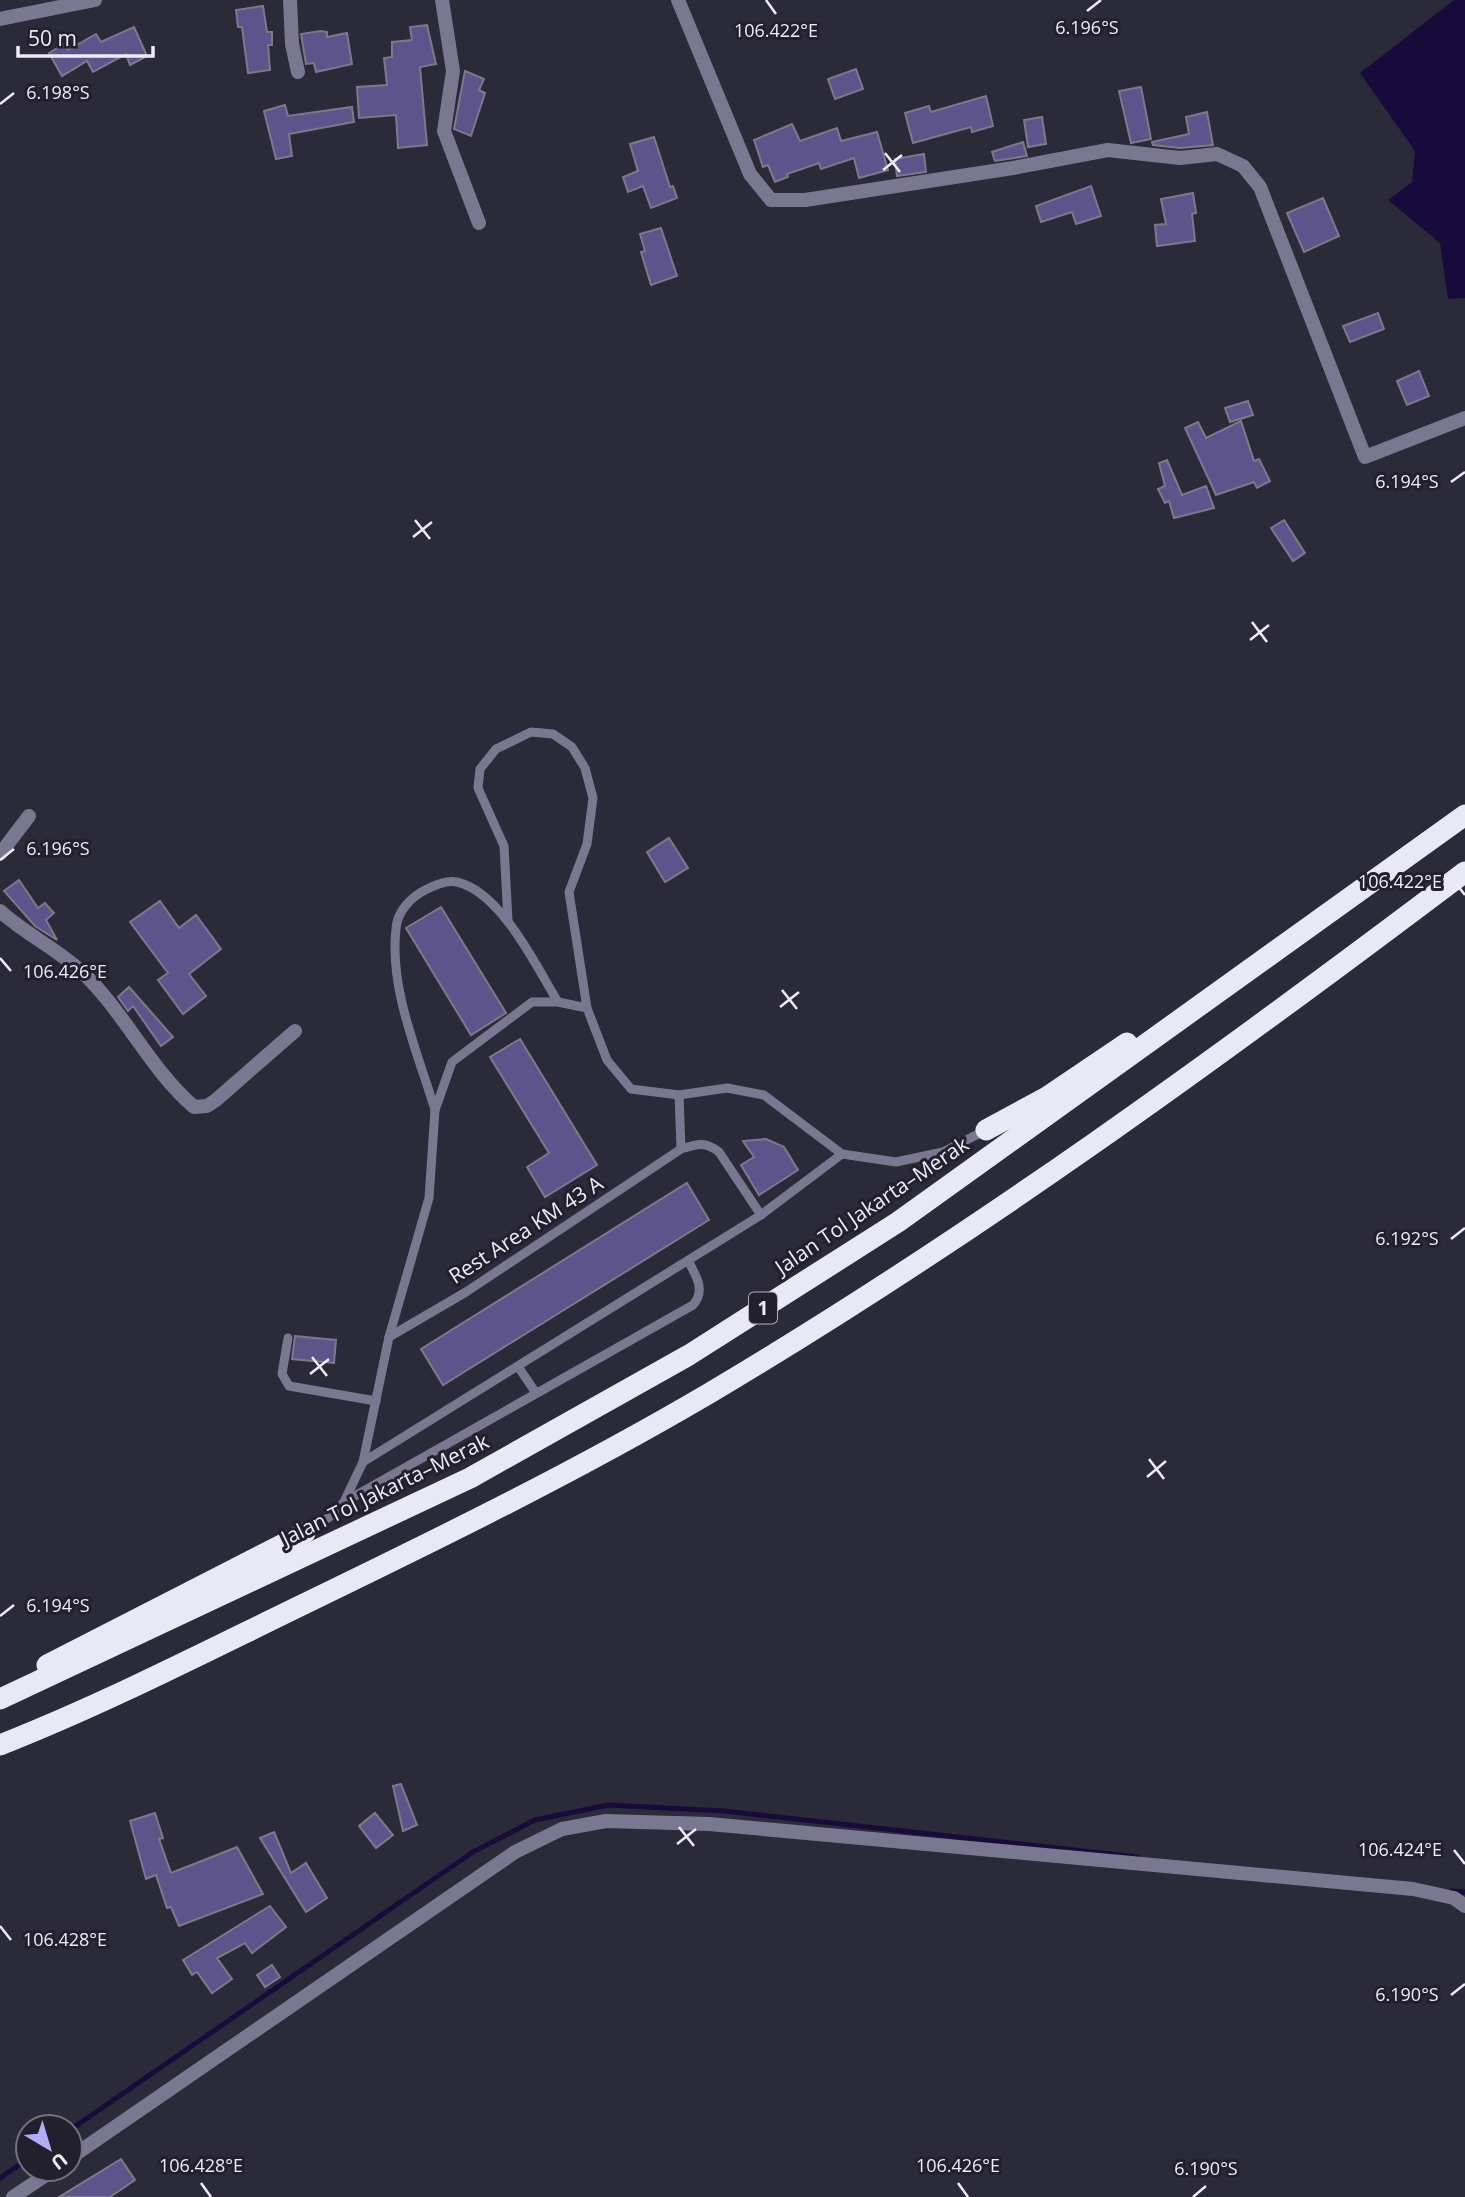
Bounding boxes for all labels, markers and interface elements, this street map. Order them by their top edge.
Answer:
scale bar [18,14,152,58]
text: 6.196°S [1055,15,1119,39]
text: 106.422°E [734,18,818,42]
text: 50 m [28,24,77,52]
text: 6.198°S [26,80,90,104]
text: 6.194°S [1375,469,1439,493]
text: 6.196°S [26,836,90,860]
text: 106.422°E [1358,869,1442,893]
text: 106.426°E [23,959,107,983]
street label: Jalan Tol Jakarta–Merak [768,1130,974,1282]
street label: Rest Area KM 43 A [443,1168,609,1289]
text: 6.192°S [1375,1226,1439,1250]
road number: 1 [749,1292,777,1324]
street label: Jalan Tol Jakarta–Merak [274,1427,493,1552]
text: 6.194°S [26,1593,90,1617]
text: 106.424°E [1358,1837,1442,1861]
text: 106.428°E [23,1927,107,1951]
text: 6.190°S [1375,1982,1439,2006]
north arrow [14,2113,84,2183]
text: U [46,2147,73,2176]
text: 106.428°E [159,2153,243,2177]
text: 106.426°E [916,2153,1000,2177]
text: 6.190°S [1174,2156,1238,2180]

